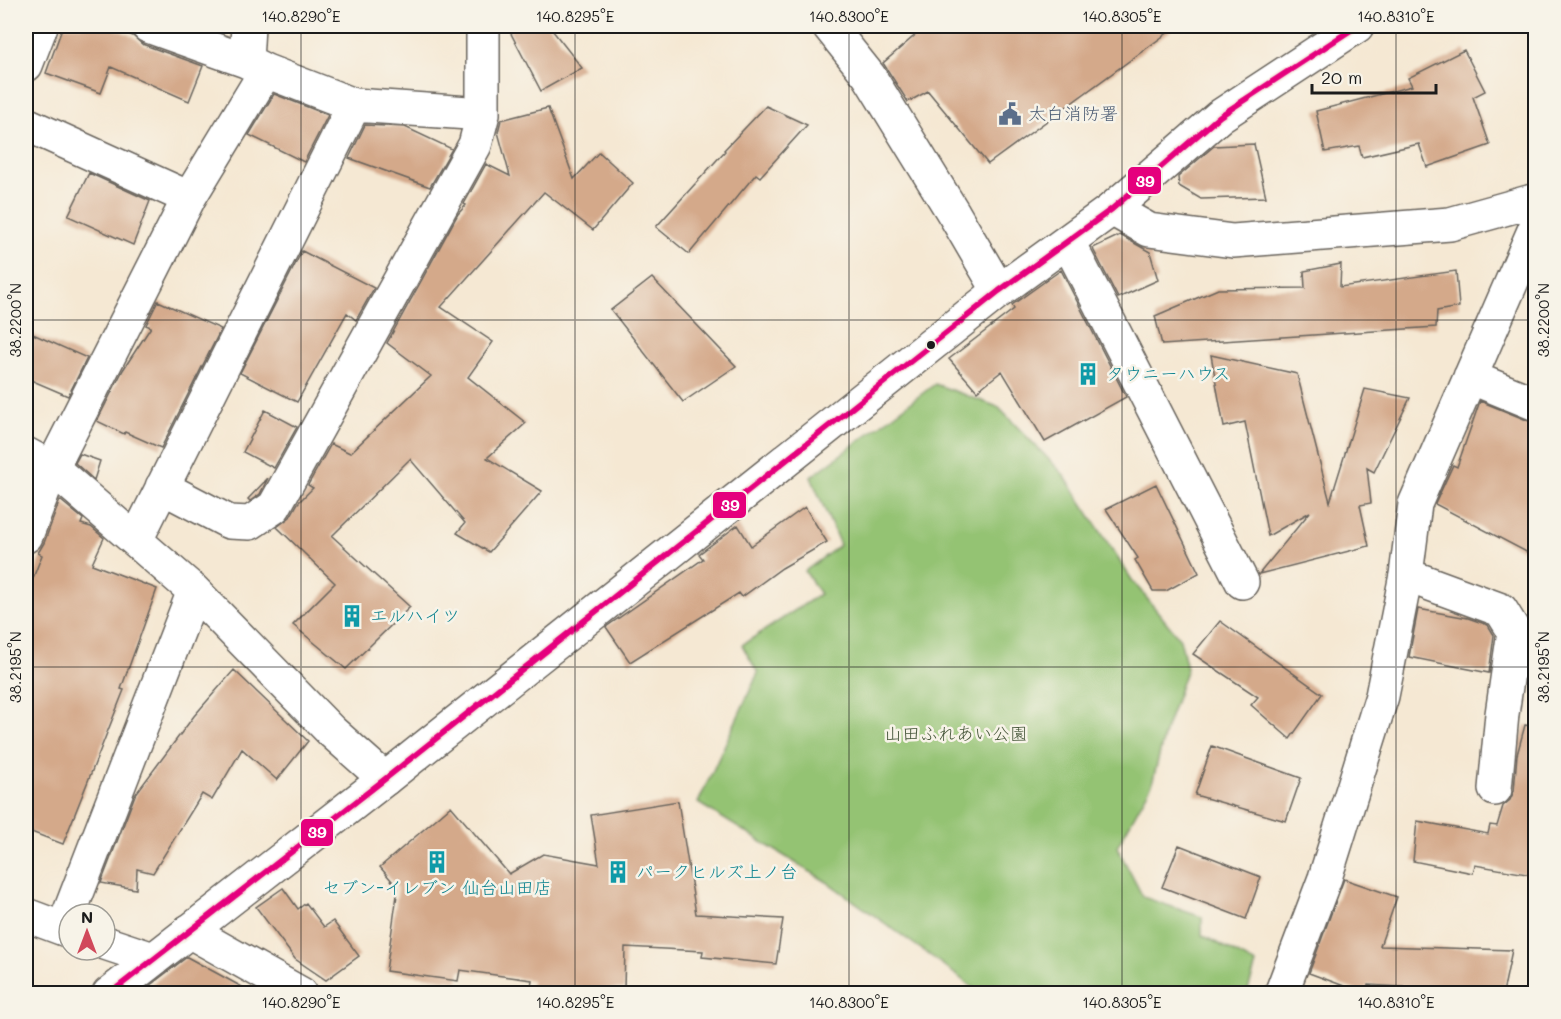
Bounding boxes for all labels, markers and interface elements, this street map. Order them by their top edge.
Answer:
text: 140.8290°E [261,6,341,26]
text: 140.8295°E [536,6,615,26]
text: 140.8300°E [809,6,889,26]
text: 140.8305°E [1082,6,1162,26]
text: 140.8310°E [1357,6,1435,26]
scale bar [1312,57,1436,95]
text: 20 m [1321,65,1362,89]
public building icon: 太白消防署 [997,101,1023,127]
place label: 太白消防署 [1028,101,1118,125]
line badge: 39 [1127,166,1162,195]
text: 39 [1135,170,1155,191]
text: 38.2200°N [5,283,25,357]
text: 38.2200°N [1533,283,1553,357]
unlabelled marker [925,339,937,351]
building icon: タウニーハウス [1075,361,1101,387]
place label: タウニーハウス [1106,361,1231,385]
line badge: 39 [712,491,747,519]
text: 39 [720,494,740,515]
building icon: エルハイツ [339,603,365,629]
place label: エルハイツ [370,603,460,627]
text: 38.2195°N [5,631,25,703]
text: 38.2195°N [1533,631,1553,703]
park label: 山田ふれあい公園 [884,721,1028,745]
line badge: 39 [300,818,334,847]
text: 39 [307,821,327,842]
building icon: セブン-イレブン 仙台山田店 [424,849,450,875]
building icon: パークヒルズ上ノ台 [605,859,631,885]
place label: パークヒルズ上ノ台 [636,859,798,883]
place label: セブン-イレブン 仙台山田店 [322,875,552,899]
north arrow [57,902,117,962]
text: N [81,906,93,927]
text: 140.8290°E [261,992,341,1012]
text: 140.8295°E [536,992,615,1012]
text: 140.8300°E [809,992,889,1012]
text: 140.8305°E [1082,992,1162,1012]
text: 140.8310°E [1357,992,1435,1012]

